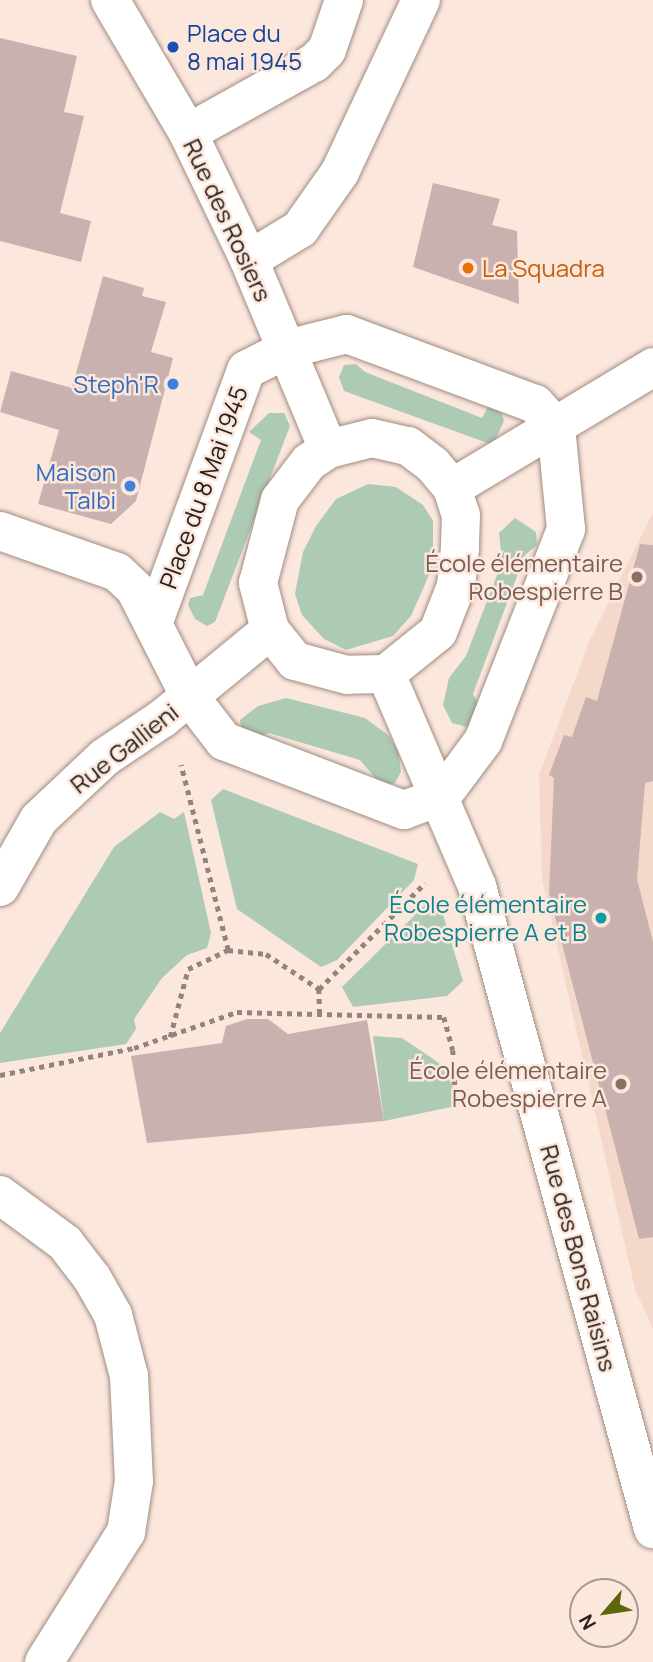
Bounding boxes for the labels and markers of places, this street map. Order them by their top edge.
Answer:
place label: Place du 8 mai 1945 [187,19,302,75]
marker: Place du 8 mai 1945 [165,39,181,55]
place label: La Squadra [482,254,605,282]
marker: La Squadra [460,260,476,276]
place label: Steph'R [73,370,159,398]
marker: Steph'R [165,376,181,392]
place label: Maison Talbi [36,458,116,514]
marker: Maison Talbi [122,478,138,494]
place label: École élémentaire Robespierre B [425,549,623,605]
marker: École élémentaire Robespierre B [629,569,645,585]
place label: École élémentaire Robespierre A et B [384,890,587,946]
marker: École élémentaire Robespierre A et B [593,910,609,926]
place label: École élémentaire Robespierre A [409,1056,607,1112]
marker: École élémentaire Robespierre A [613,1076,629,1092]

